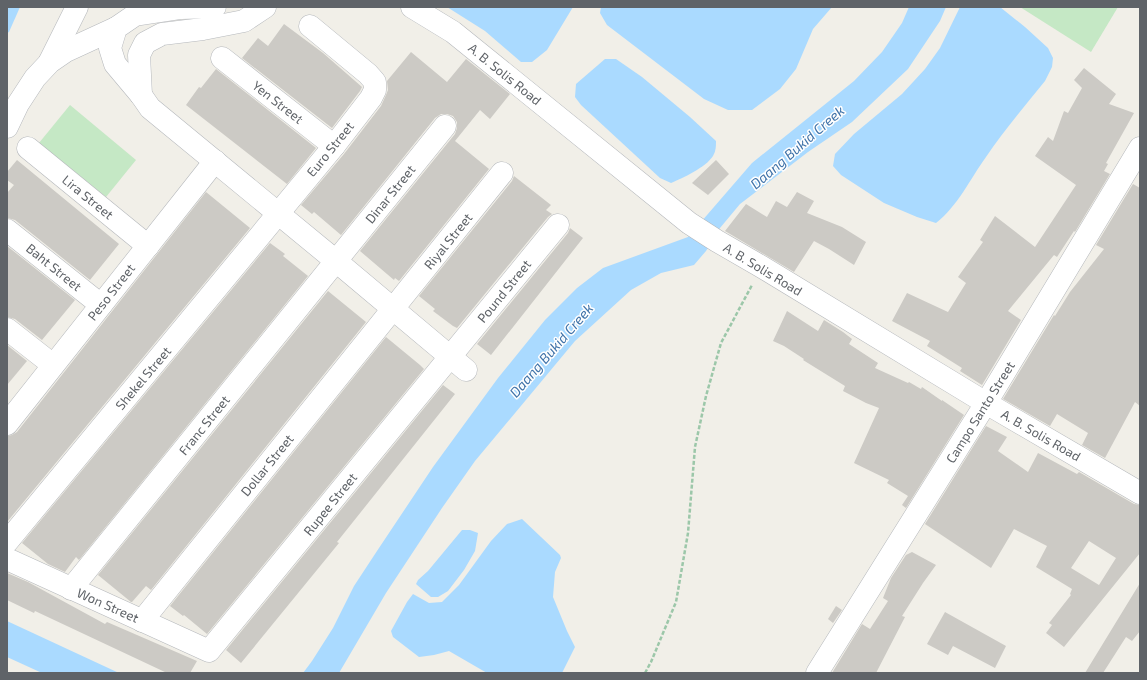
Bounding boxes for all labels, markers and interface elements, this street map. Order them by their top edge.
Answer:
street label: A. B. Solis Road [465,40,545,108]
street label: Yen Street [249,77,307,127]
water label: Daang Bukid Creek [747,102,847,192]
street label: Euro Street [303,118,357,180]
street label: Dinar Street [362,162,418,226]
street label: Lira Street [59,171,117,223]
street label: Riyal Street [420,210,476,272]
street label: A. B. Solis Road [721,239,805,299]
street label: Baht Street [23,240,85,294]
street label: Pound Street [474,256,534,326]
street label: Peso Street [84,260,138,324]
water label: Daang Bukid Creek [506,300,596,400]
street label: Shekel Street [112,343,174,413]
street label: Campo Santo Street [942,358,1018,466]
street label: Franc Street [175,392,233,458]
street label: A. B. Solis Road [998,406,1084,464]
street label: Dollar Street [237,431,297,499]
street label: Rupee Street [300,469,360,539]
street label: Won Street [75,584,141,626]

